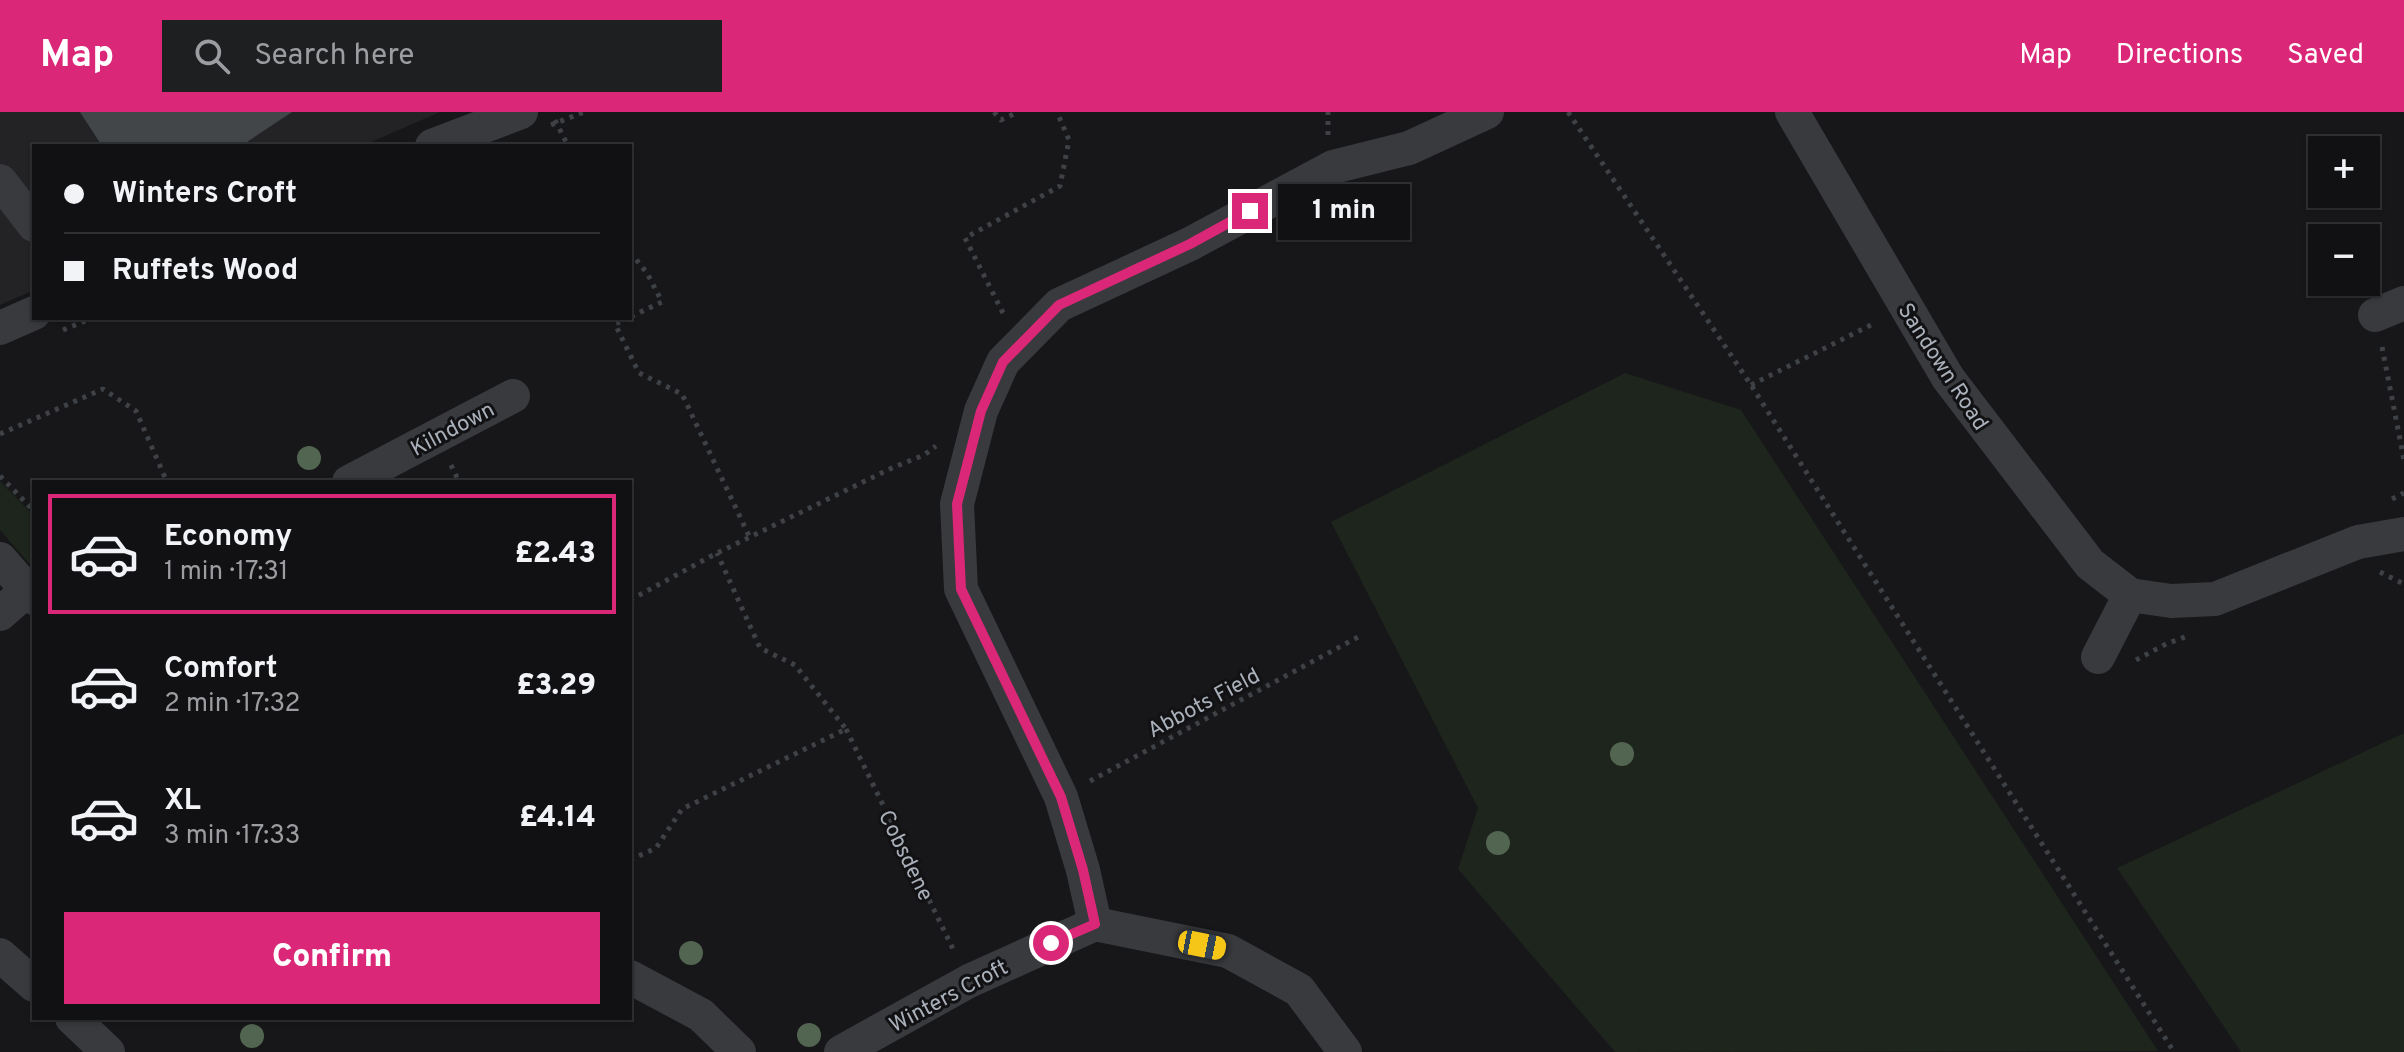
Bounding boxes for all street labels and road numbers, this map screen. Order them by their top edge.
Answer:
street label: Sandown Road [1891,299,1993,436]
street label: Kilndown [407,397,500,464]
street label: Abbots Field [1143,663,1265,745]
street label: Cobsdene [871,806,938,906]
street label: Winters Croft [885,955,1013,1040]

